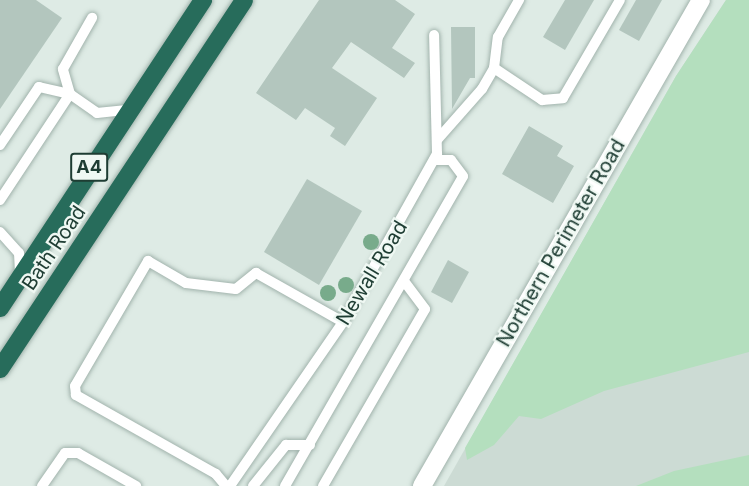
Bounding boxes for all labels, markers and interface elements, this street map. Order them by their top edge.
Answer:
street label: Northern Perimeter Road [492,135,630,351]
road number: A4 [70,152,109,182]
street label: Bath Road [17,201,91,295]
street label: Newall Road [331,216,413,330]

